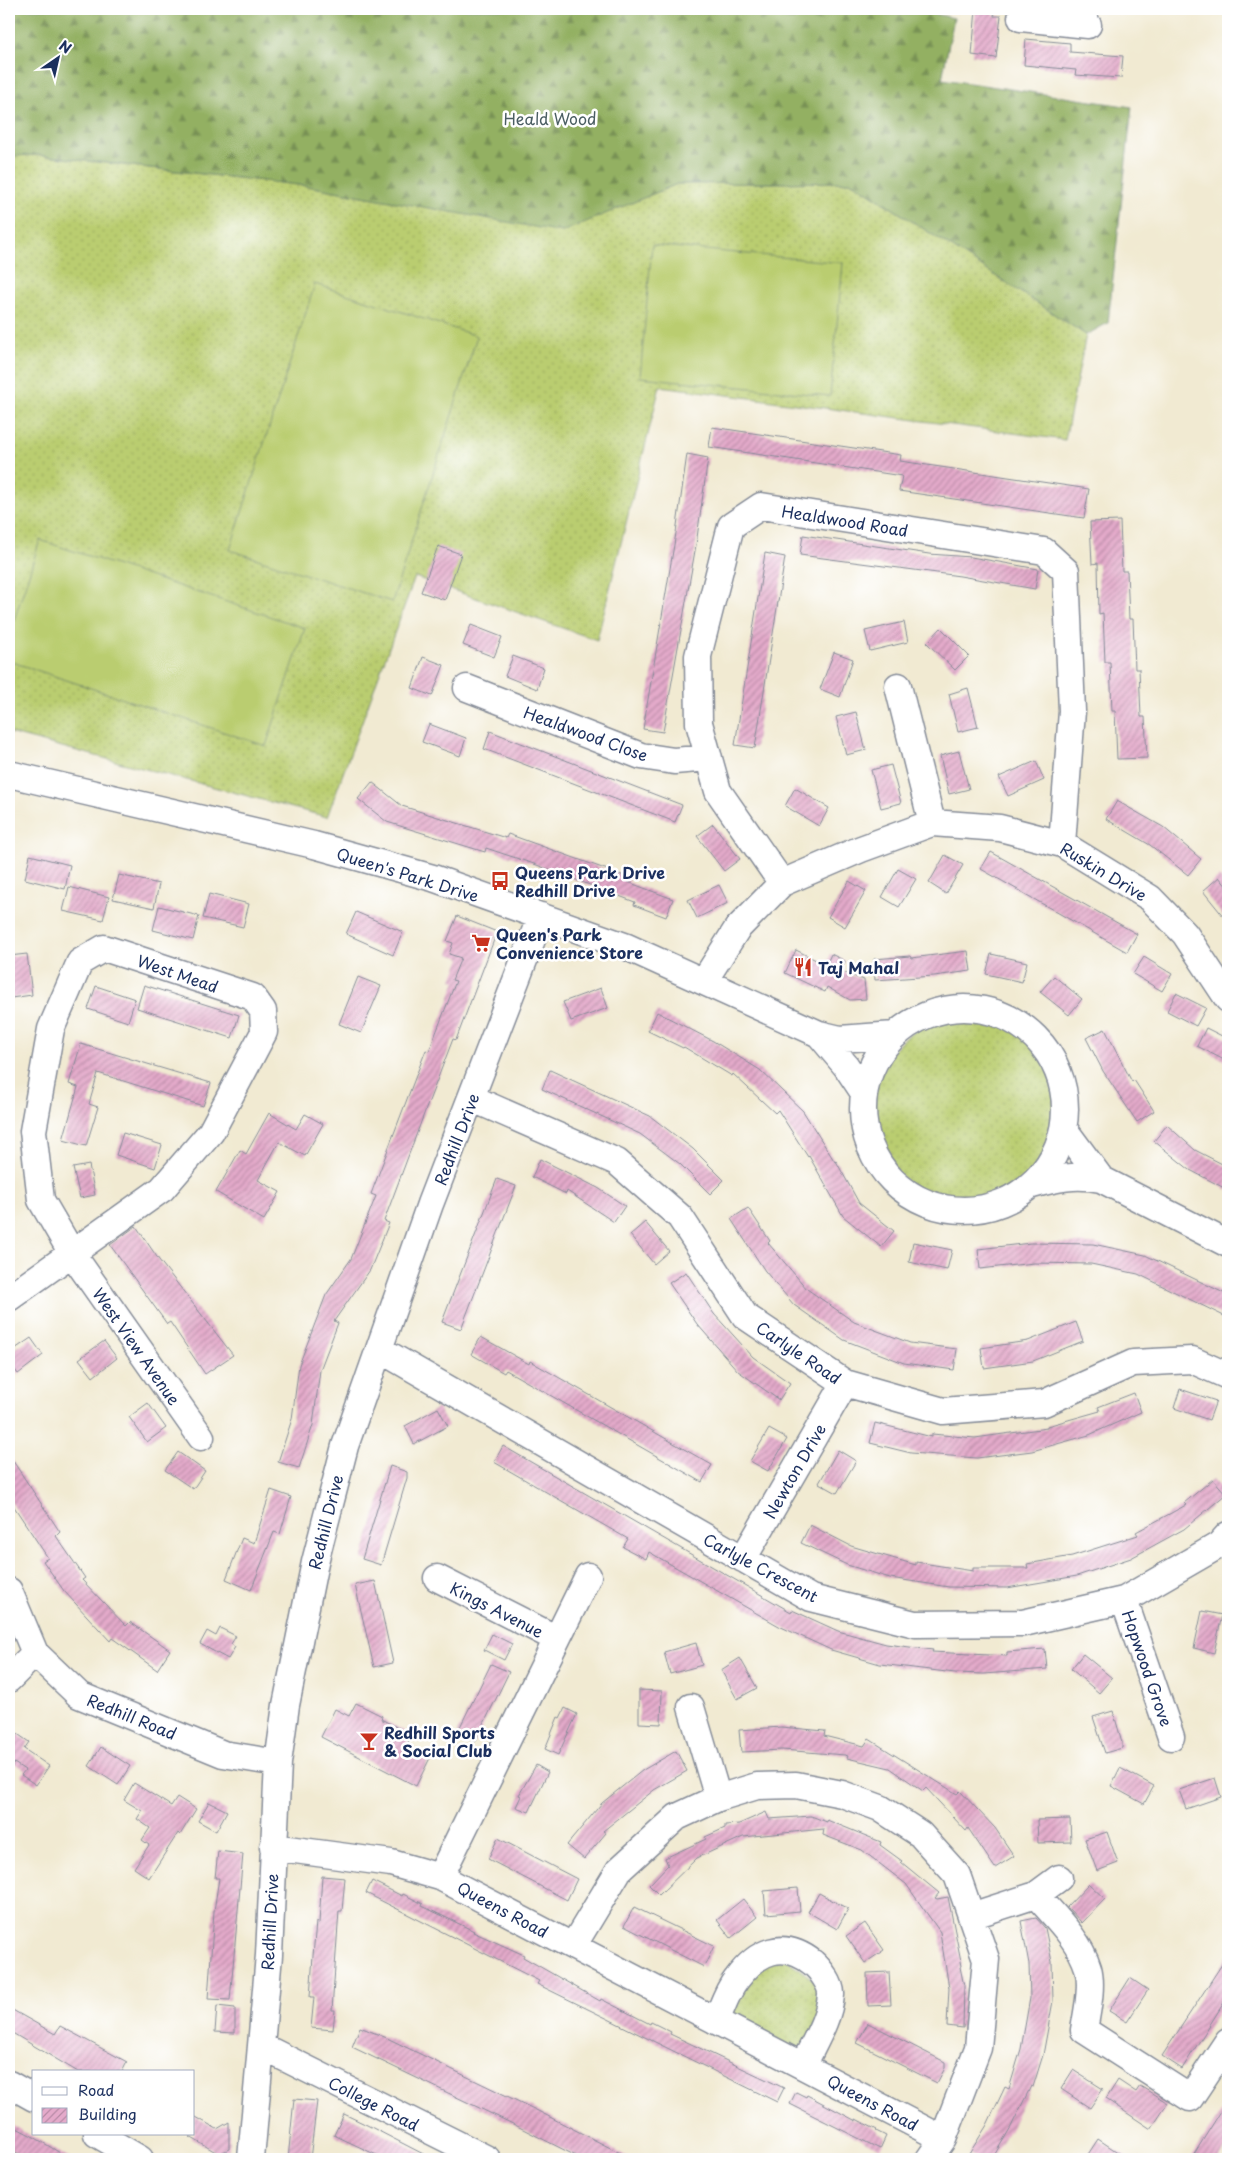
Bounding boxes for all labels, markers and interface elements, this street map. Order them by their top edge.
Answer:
north arrow [32,32,82,82]
text: N [55,35,76,59]
park label: Heald Wood [504,106,596,130]
street label: Healdwood Road [780,498,910,542]
street label: Healdwood Close [521,699,651,767]
street label: Ruskin Drive [1056,836,1152,906]
street label: Queen's Park Drive [334,841,482,907]
place label: Queens Park Drive Redhill Drive [515,860,665,902]
bus stop icon: Queens Park Drive Redhill Drive [489,870,511,892]
place label: Queen's Park Convenience Store [496,922,643,964]
supermarket icon: Queen's Park Convenience Store [470,932,492,954]
street label: West Mead [134,948,222,998]
place label: Taj Mahal [818,955,899,979]
restaurant icon: Taj Mahal [792,956,814,978]
street label: Redhill Drive [427,1089,485,1189]
street label: West View Avenue [88,1282,187,1410]
street label: Carlyle Road [752,1315,846,1389]
street label: Newton Drive [757,1419,831,1523]
street label: Redhill Drive [302,1472,348,1572]
street label: Carlyle Crescent [699,1527,823,1608]
street label: Kings Avenue [446,1575,548,1643]
street label: Hopwood Grove [1117,1607,1179,1729]
street label: Redhill Road [84,1687,180,1745]
place label: Redhill Sports & Social Club [384,1720,495,1762]
bar icon: Redhill Sports & Social Club [358,1730,380,1752]
street label: Redhill Drive [254,1873,284,1971]
street label: Queens Road [453,1875,553,1943]
street label: Queens Road [823,2068,923,2136]
legend [32,2070,195,2136]
street label: College Road [324,2070,424,2136]
text: Road [78,2078,114,2101]
text: Building [78,2102,137,2125]

